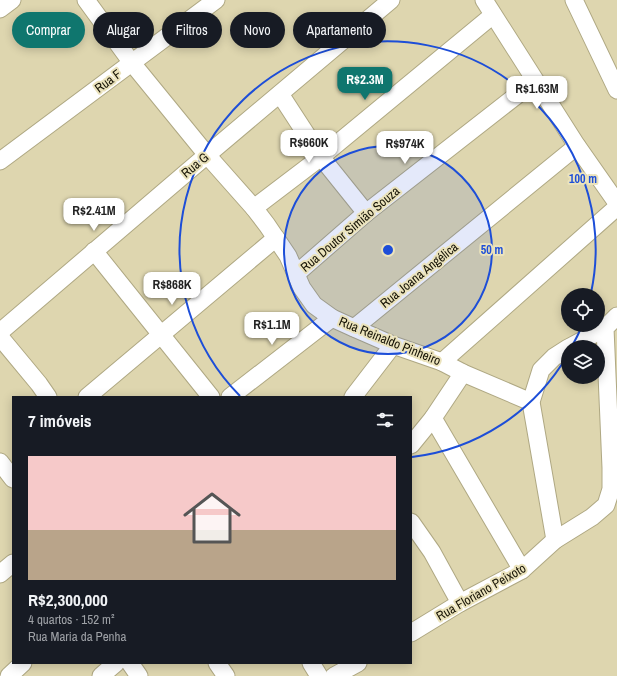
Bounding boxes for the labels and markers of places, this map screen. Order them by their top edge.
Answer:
pin: R$2.3M [332,67,398,101]
pin: R$1.63M [500,76,574,110]
pin: R$660K [276,130,342,164]
pin: R$974K [372,131,438,165]
pin: R$2.41M [57,198,131,232]
centre of rings [381,243,395,257]
pin: R$868K [139,272,205,306]
pin: R$1.1M [239,312,305,346]

